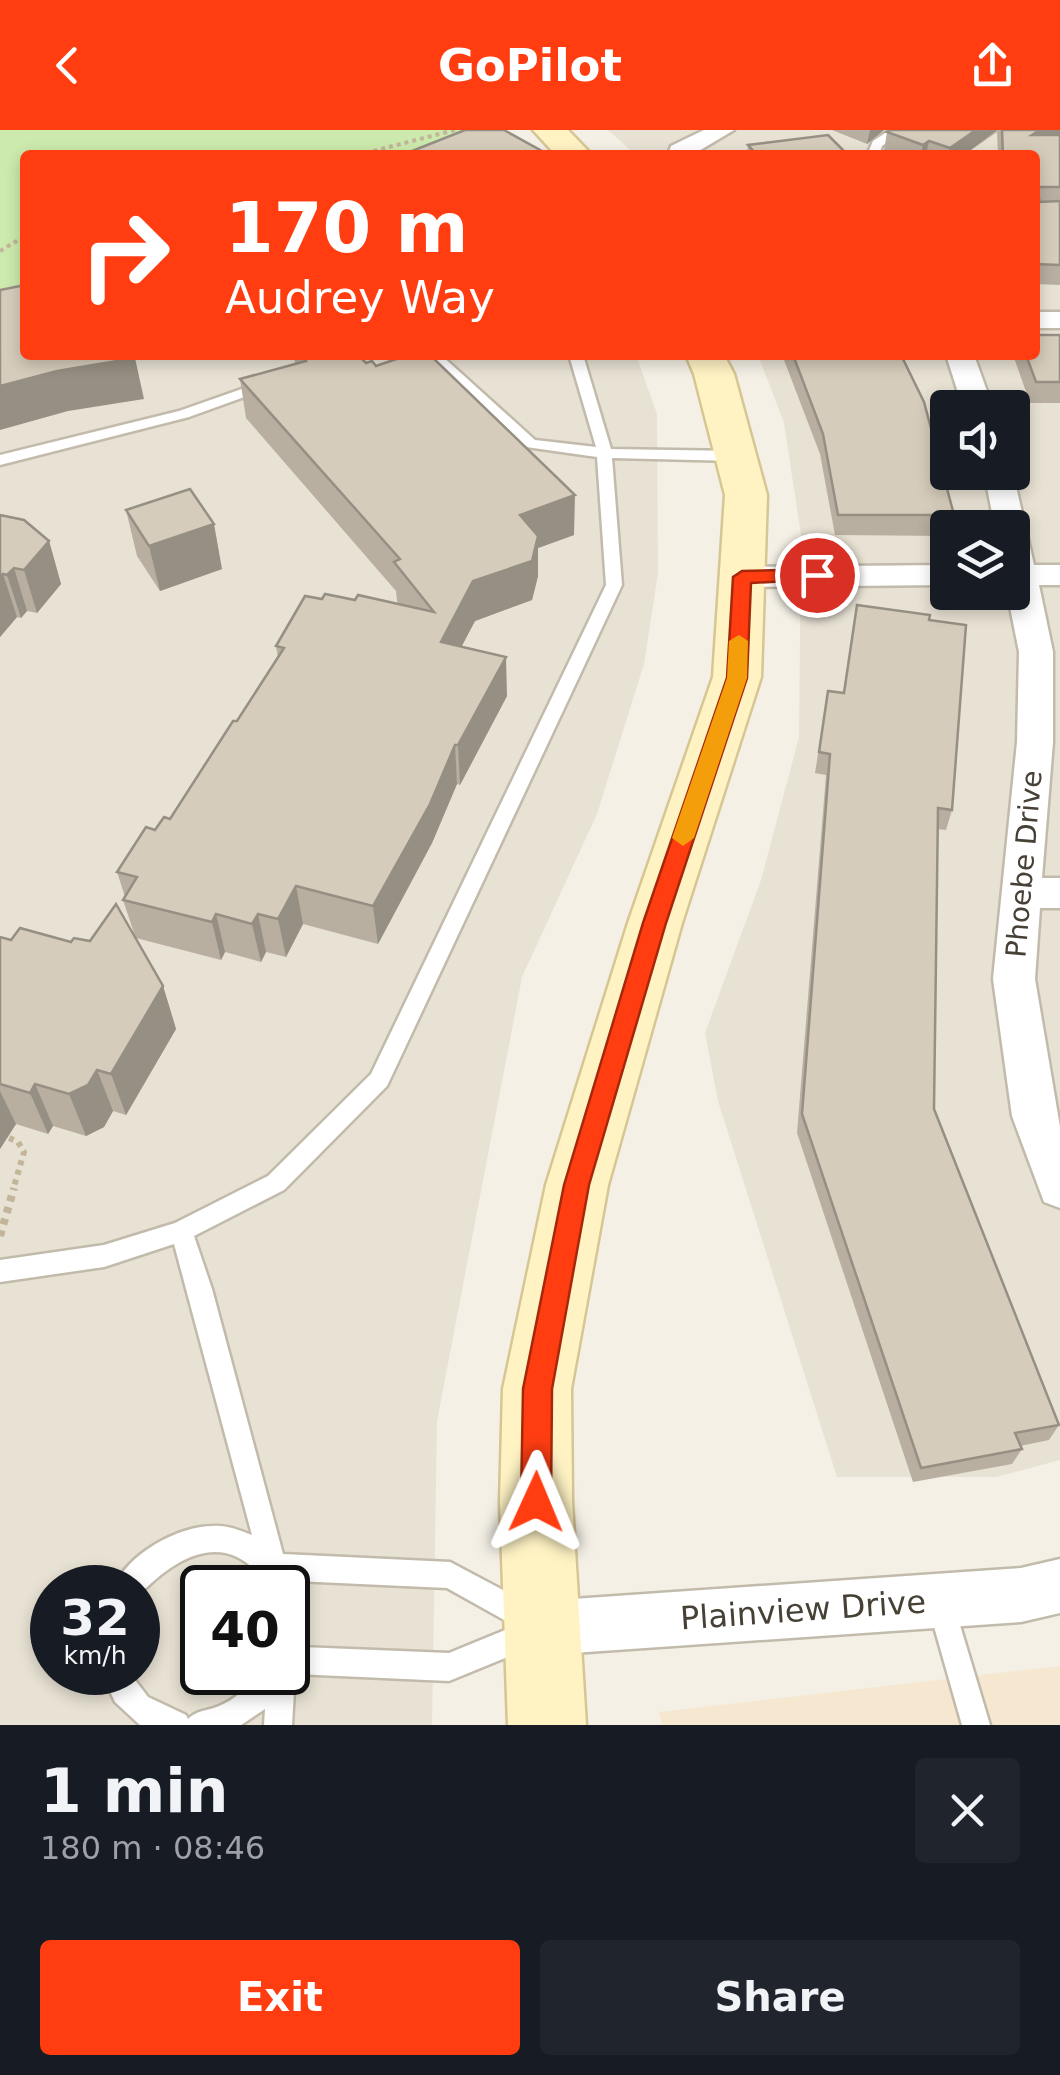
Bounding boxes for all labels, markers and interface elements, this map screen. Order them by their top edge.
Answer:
icon: back [40,38,95,93]
icon: share [965,38,1020,93]
text: GoPilot [438,39,622,92]
text: 170 m [225,187,468,269]
icon: right [60,190,190,320]
text: Audrey Way [225,271,495,324]
map controls [930,390,1030,610]
button: sound [930,390,1030,490]
button: layers [930,510,1030,610]
pin [775,533,860,618]
icon: arrive [790,548,845,603]
street label: Phoebe Drive [999,769,1049,959]
position arrow [484,1450,588,1554]
speed limit sign: 40 [180,1565,310,1695]
street label: Plainview Drive [679,1582,927,1638]
text: 32 [60,1589,130,1647]
text: km/h [63,1641,127,1670]
text: 1 min [40,1756,228,1826]
button: close [915,1758,1020,1863]
text: 180 m · 08:46 [40,1829,265,1867]
button: Exit [40,1940,520,2055]
button: Share [540,1940,1020,2055]

